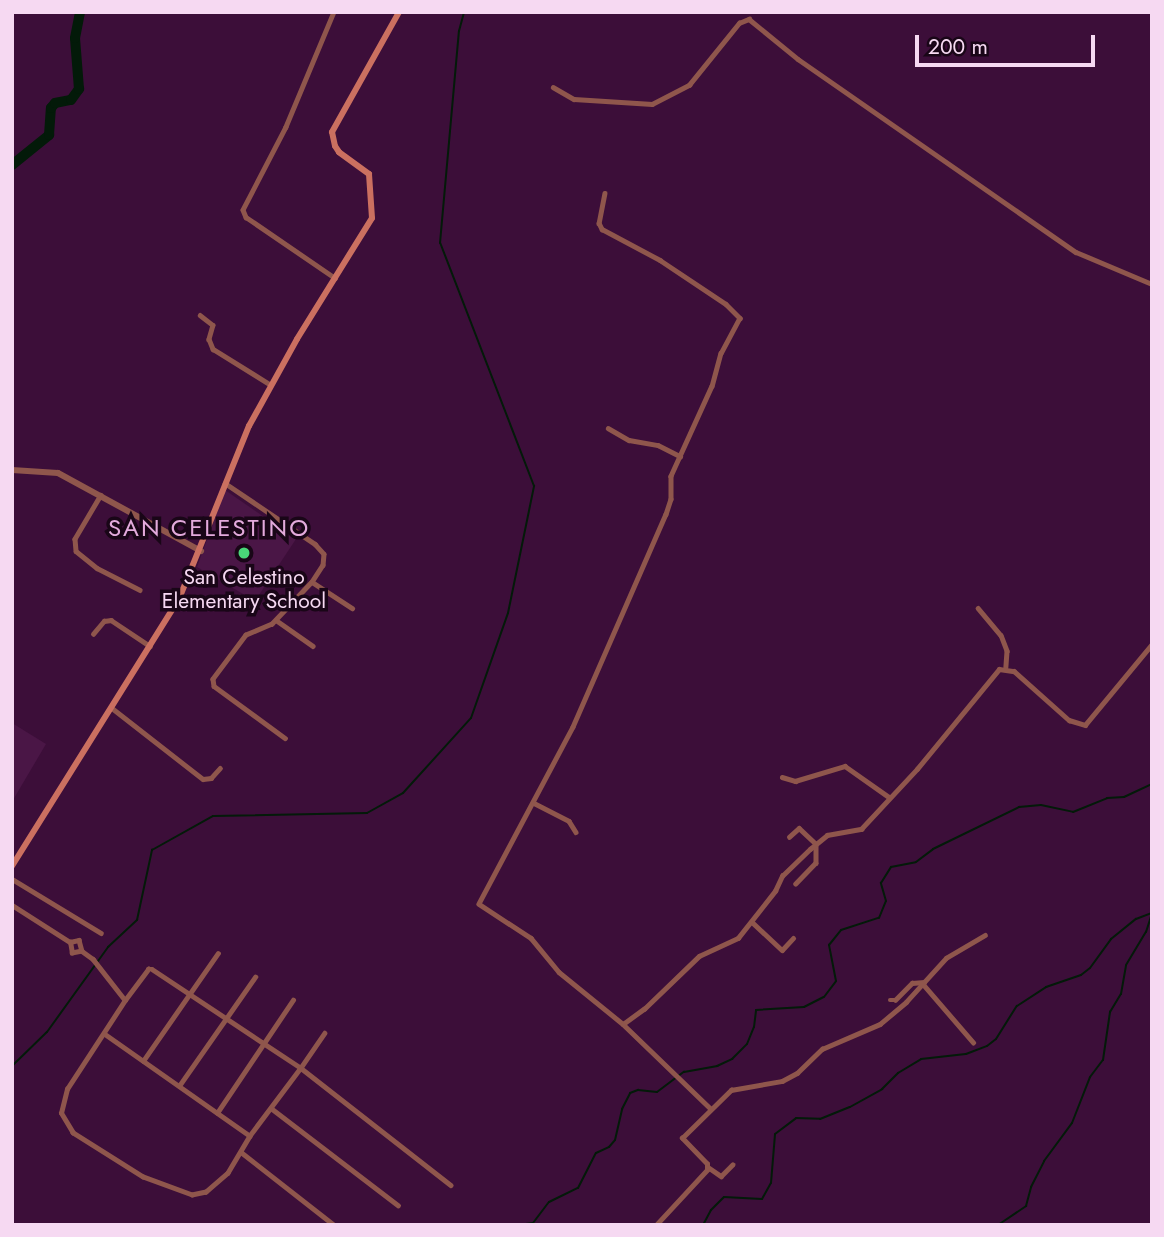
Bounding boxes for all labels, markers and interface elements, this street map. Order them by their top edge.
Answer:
scale bar [919,21,1099,65]
text: 200 m [928,32,988,62]
district label: SAN CELESTINO [110,514,308,542]
marker: San Celestino Elementary School [236,545,252,561]
place label: San Celestino Elementary School [162,564,326,614]

